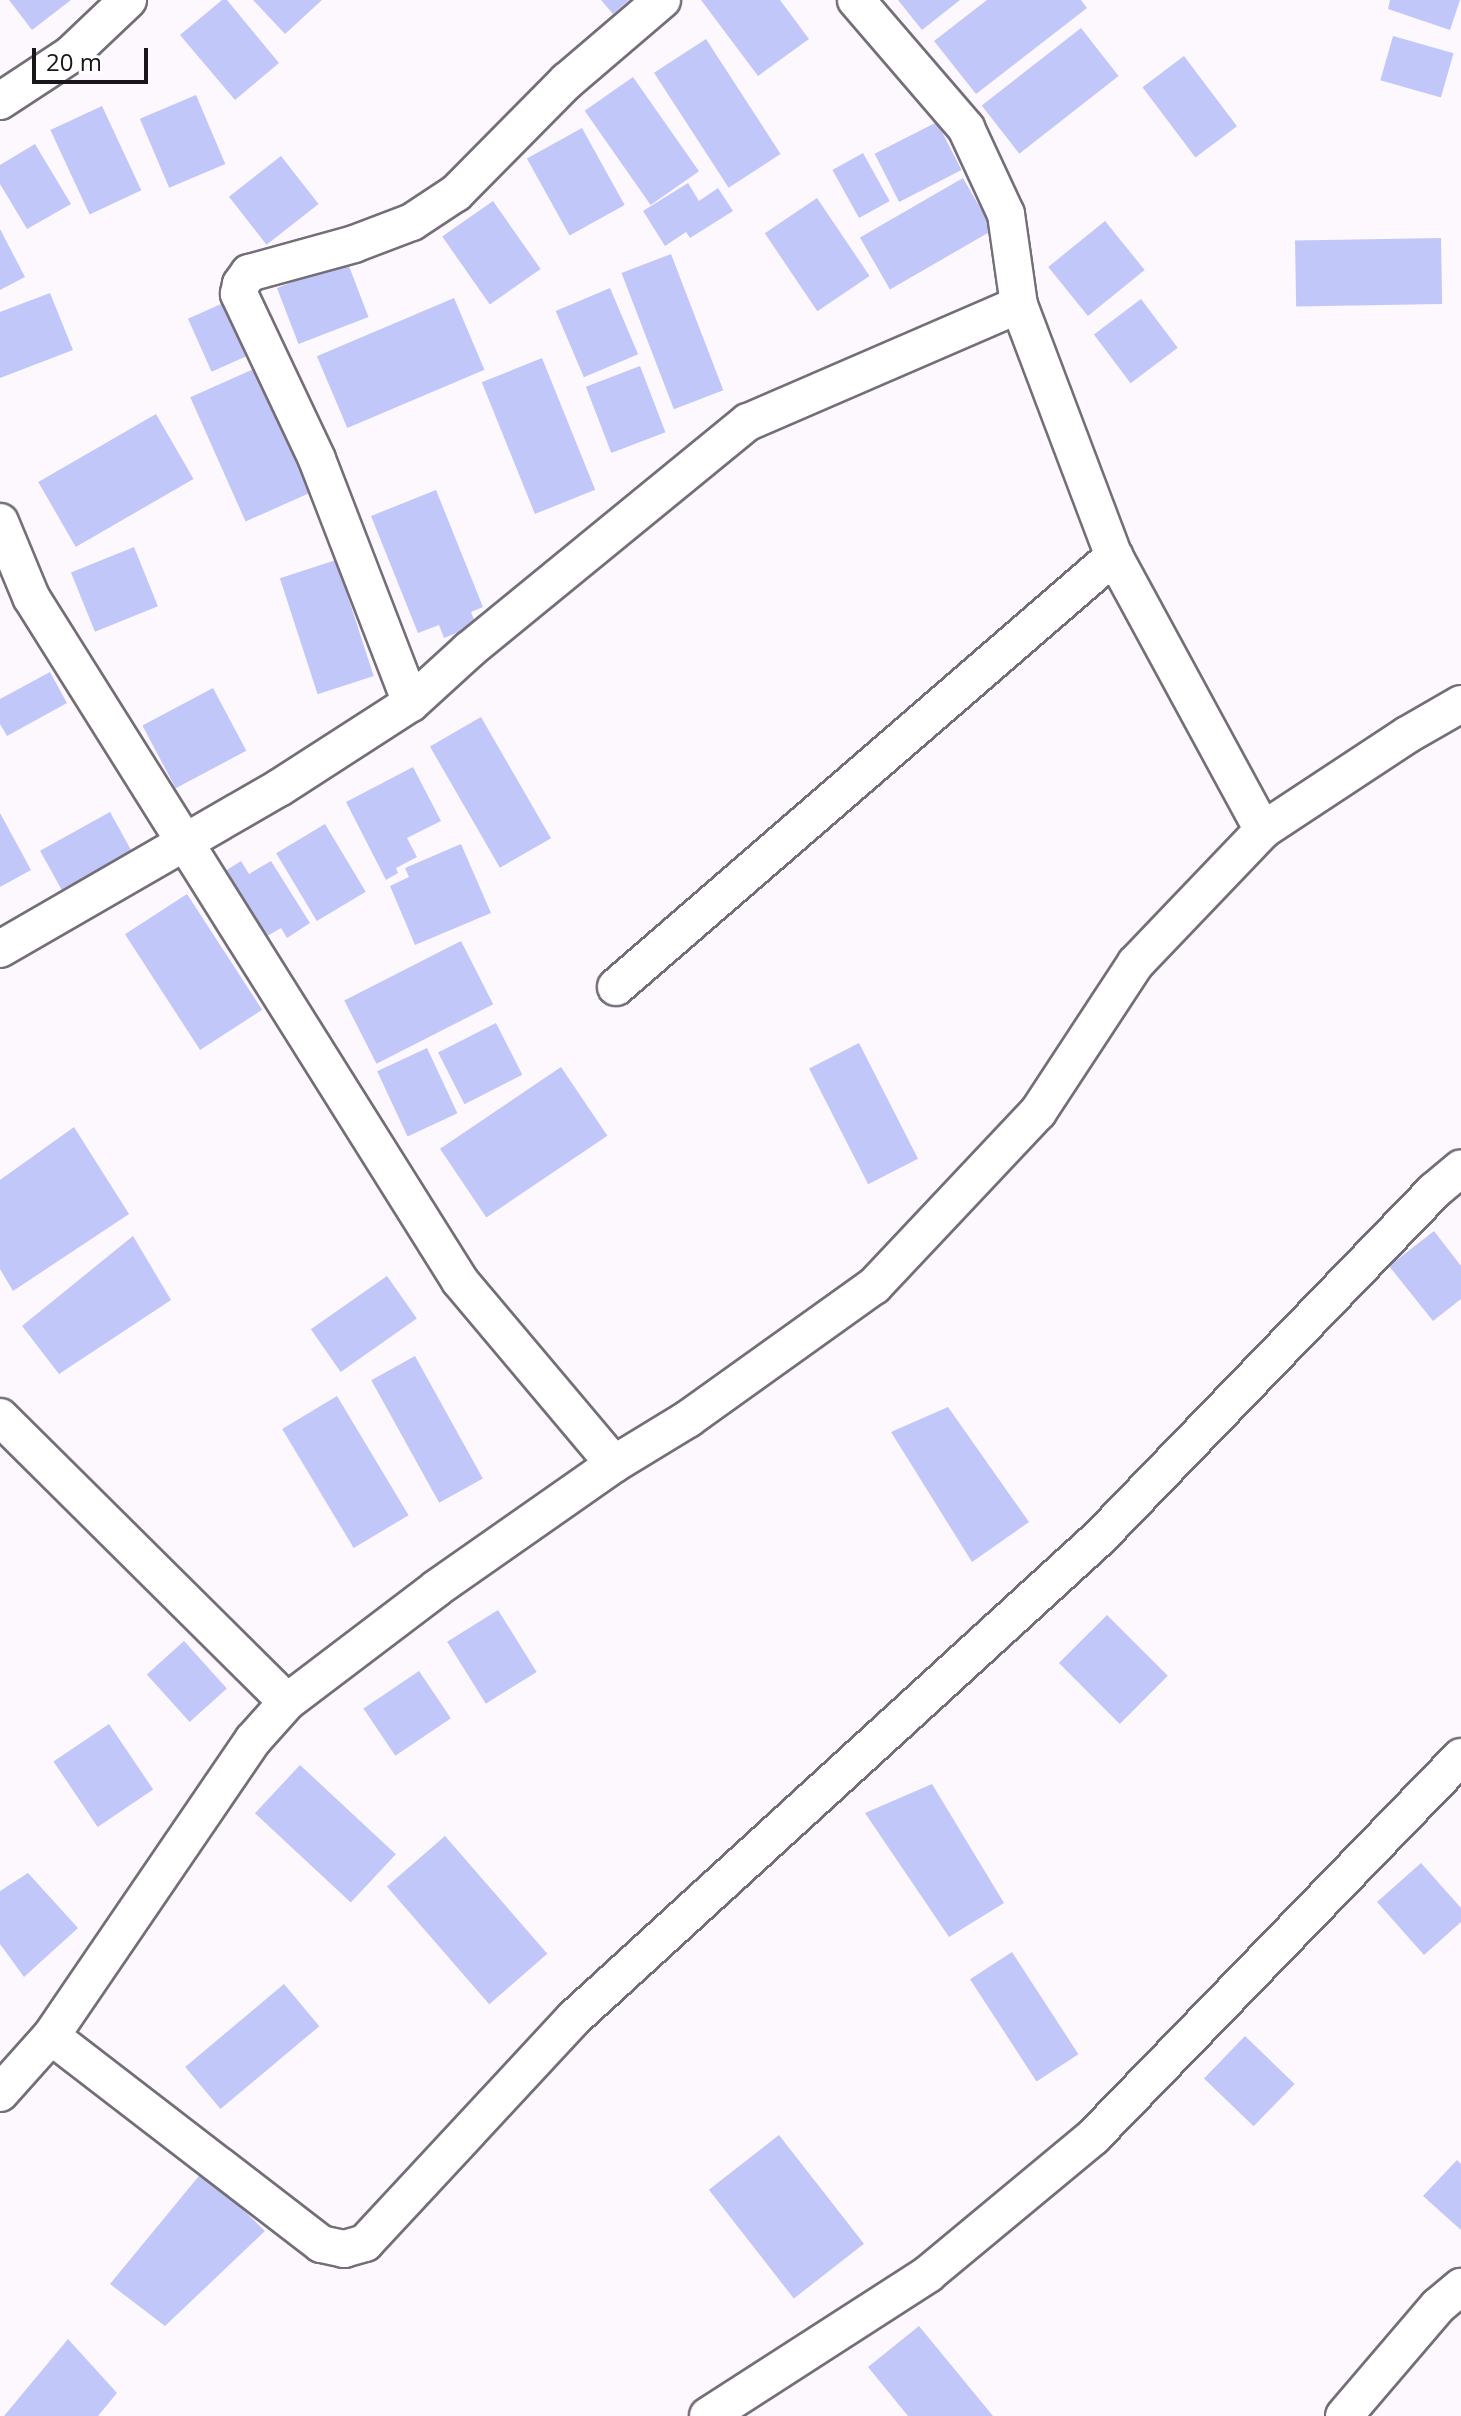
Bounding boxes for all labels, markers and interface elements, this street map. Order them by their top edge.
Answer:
scale bar [36,32,152,82]
text: 20 m [46,45,102,78]

